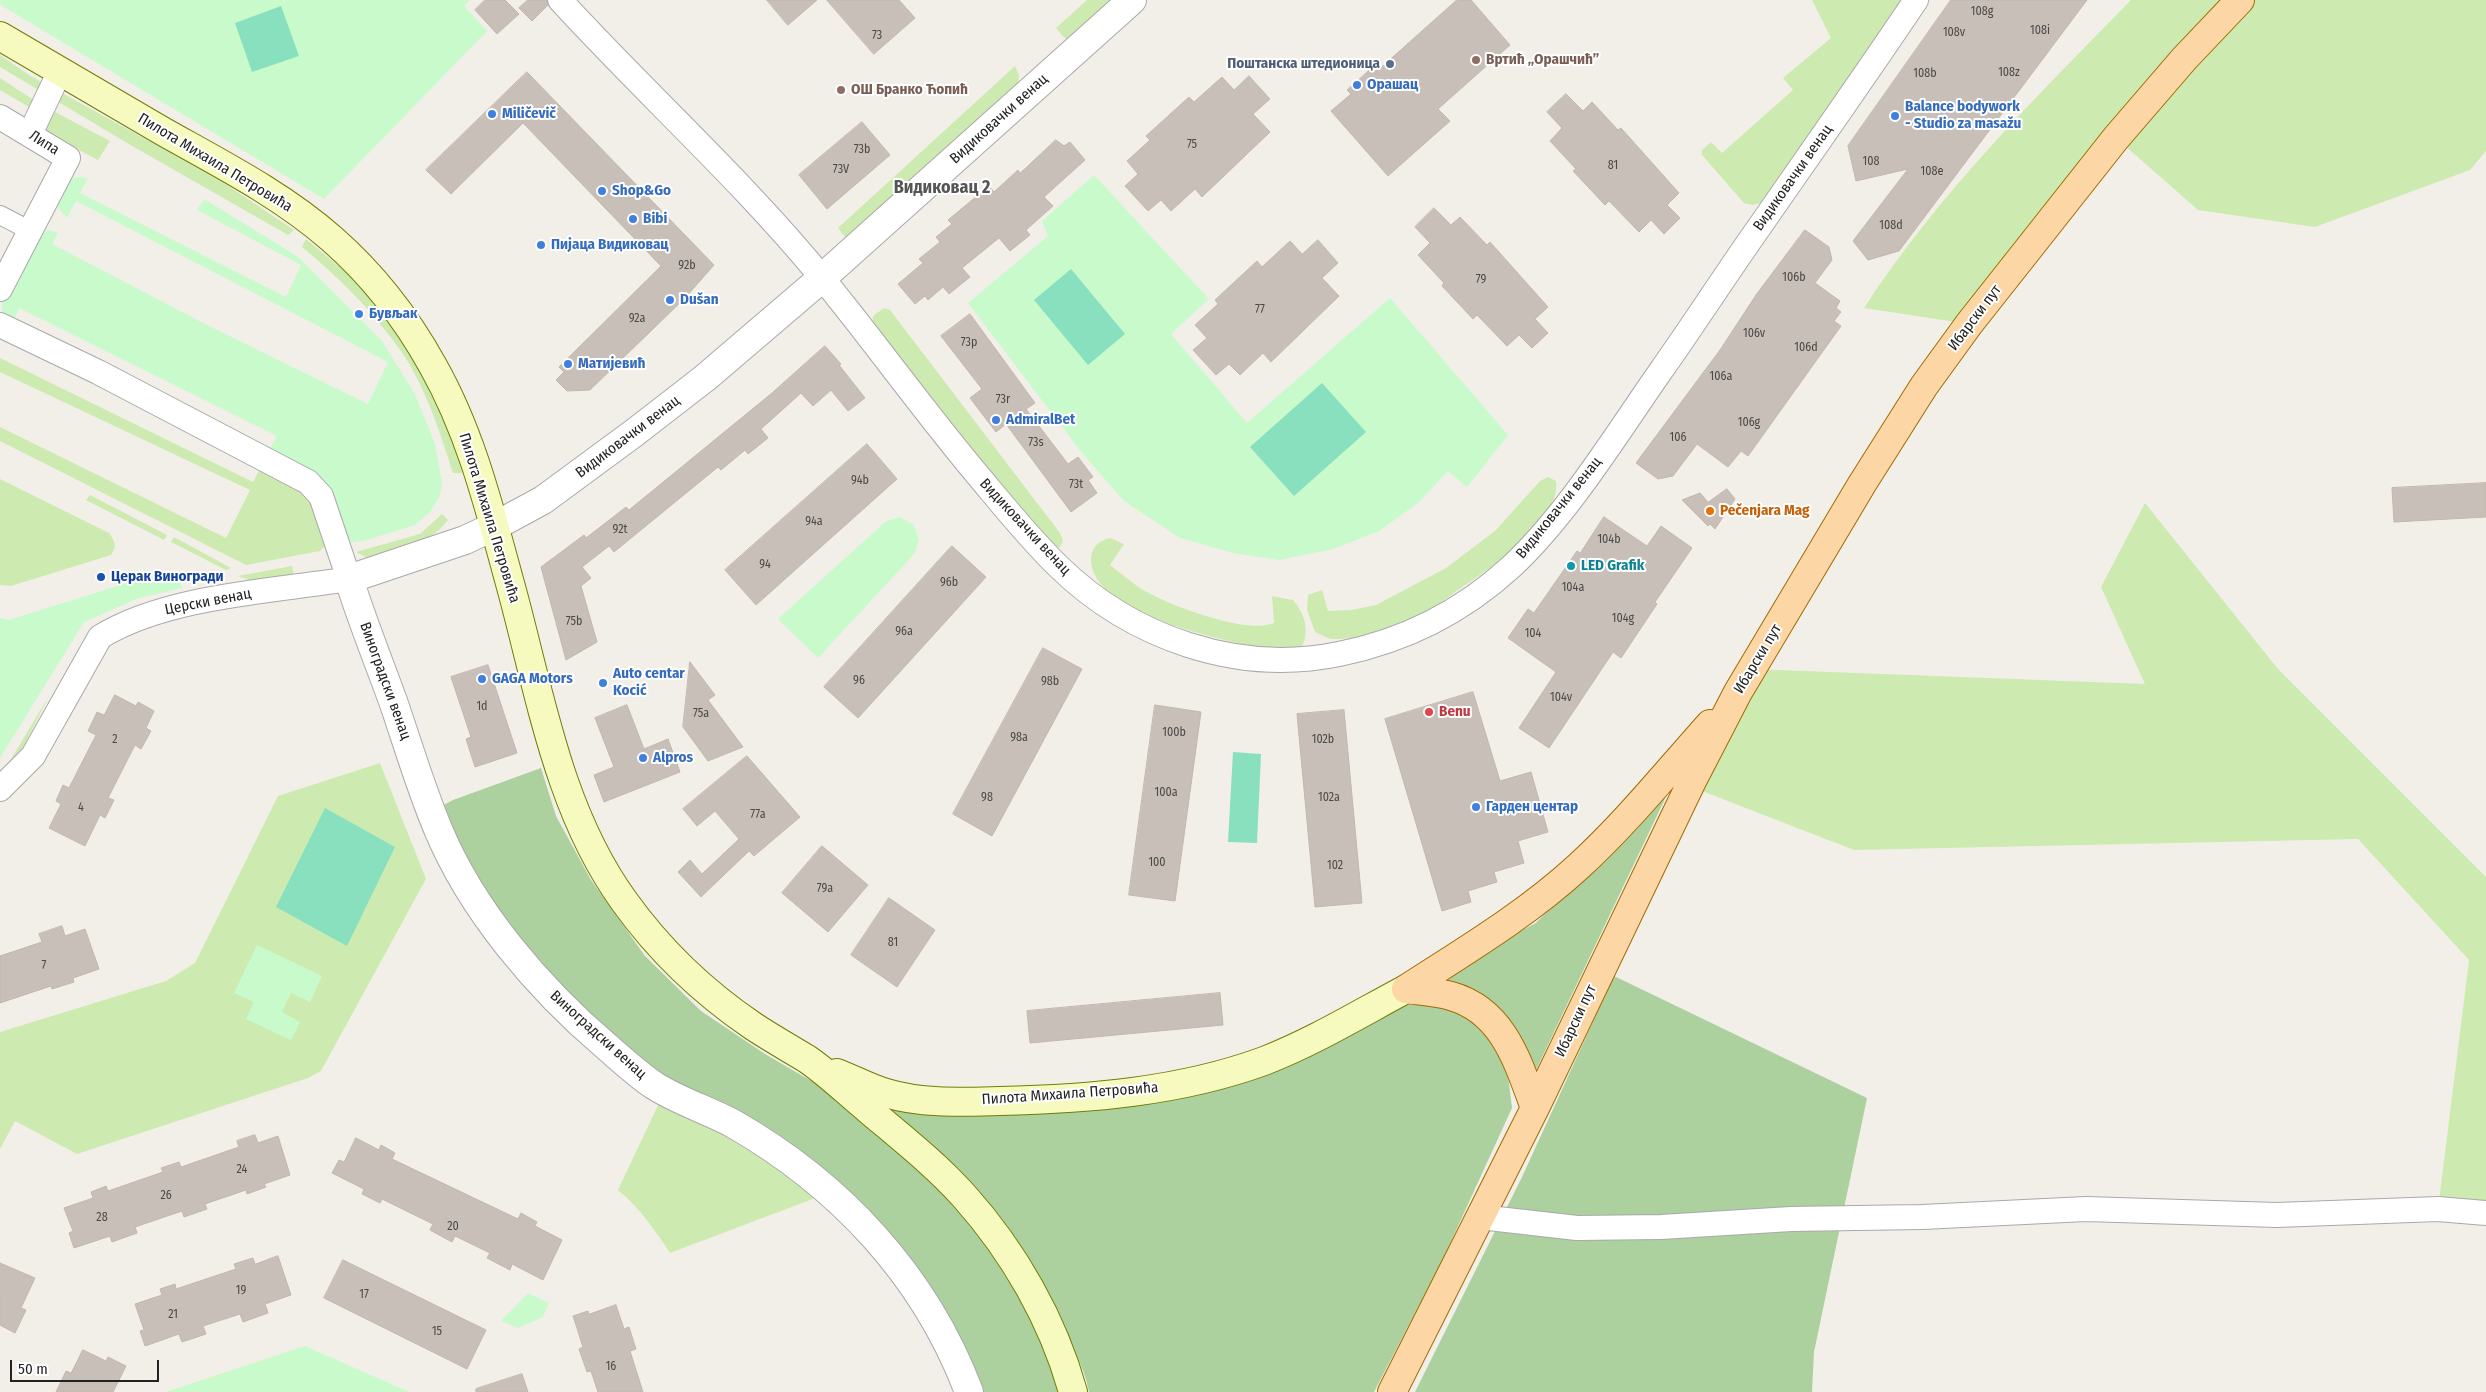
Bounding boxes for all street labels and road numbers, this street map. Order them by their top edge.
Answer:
street label: Видиковачки венац [946,70,1052,168]
street label: Пилота Михаила Петровића [135,110,295,216]
street label: Видиковачки венац [1750,121,1836,235]
street label: Липа [26,127,62,159]
street label: Ибарски пут [1944,281,2006,355]
street label: Видиковачки венац [572,392,684,482]
street label: Пилота Михаила Петровића [455,431,523,605]
street label: Видиковачки венац [1512,454,1606,562]
street label: Видиковачки венац [976,475,1074,579]
street label: Церски венац [163,585,253,619]
street label: Виноградски венац [355,620,415,742]
street label: Ибарски пут [1730,621,1786,697]
street label: Ибарски пут [1551,982,1601,1060]
street label: Виноградски венац [546,987,650,1083]
street label: Пилота Михаила Петровића [981,1079,1159,1109]

